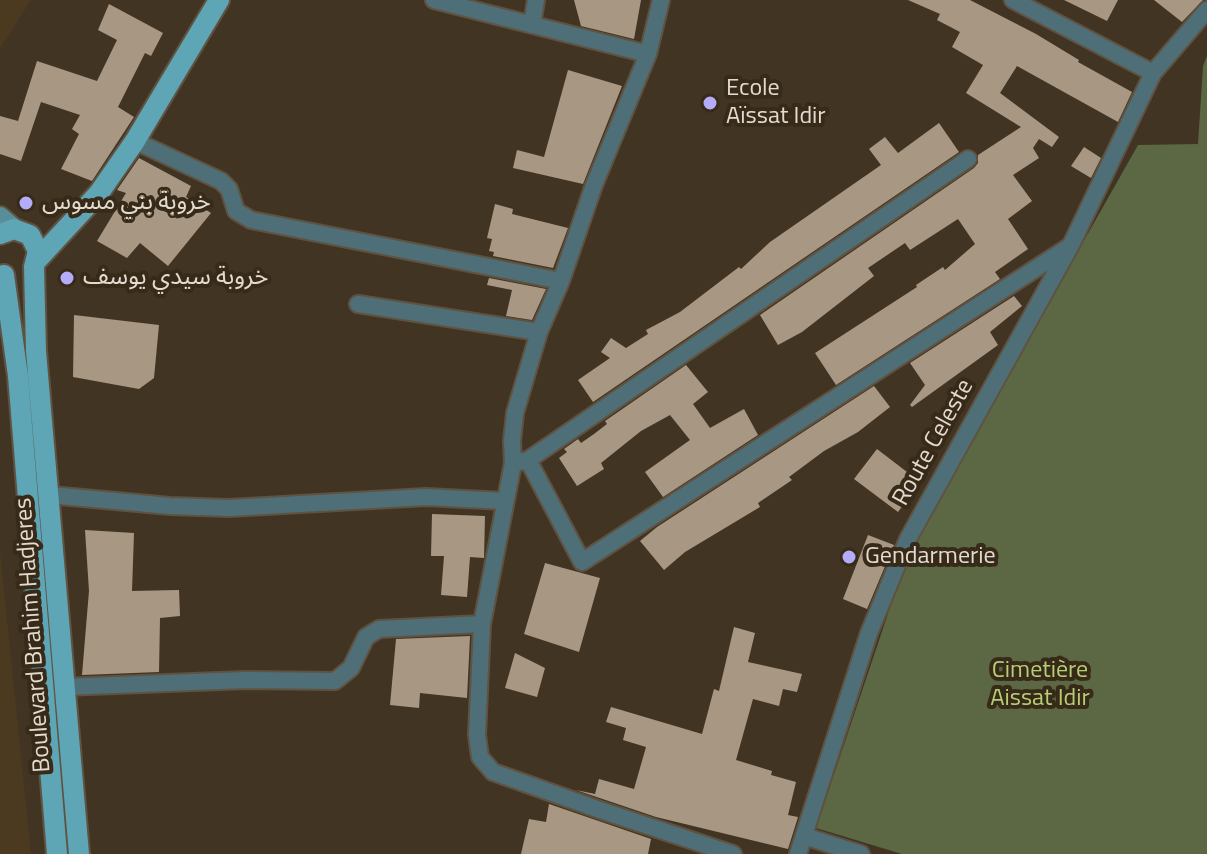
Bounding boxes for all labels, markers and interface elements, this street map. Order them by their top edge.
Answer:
place label: Ecole Aïssat Idir [726,75,826,131]
marker: Ecole Aïssat Idir [701,94,719,112]
place label: خروبة بني مسوس [42,189,211,217]
marker: خروبة بني مسوس [17,194,35,212]
place label: خروبة سيدي يوسف [83,264,268,292]
marker: خروبة سيدي يوسف [58,269,76,287]
street label: Route Celeste [887,375,981,511]
street label: Boulevard Brahim Hadjeres [10,497,58,773]
place label: Gendarmerie [865,543,996,571]
marker: Gendarmerie [840,548,858,566]
park label: Cimetière Aissat Idir [990,657,1090,713]

